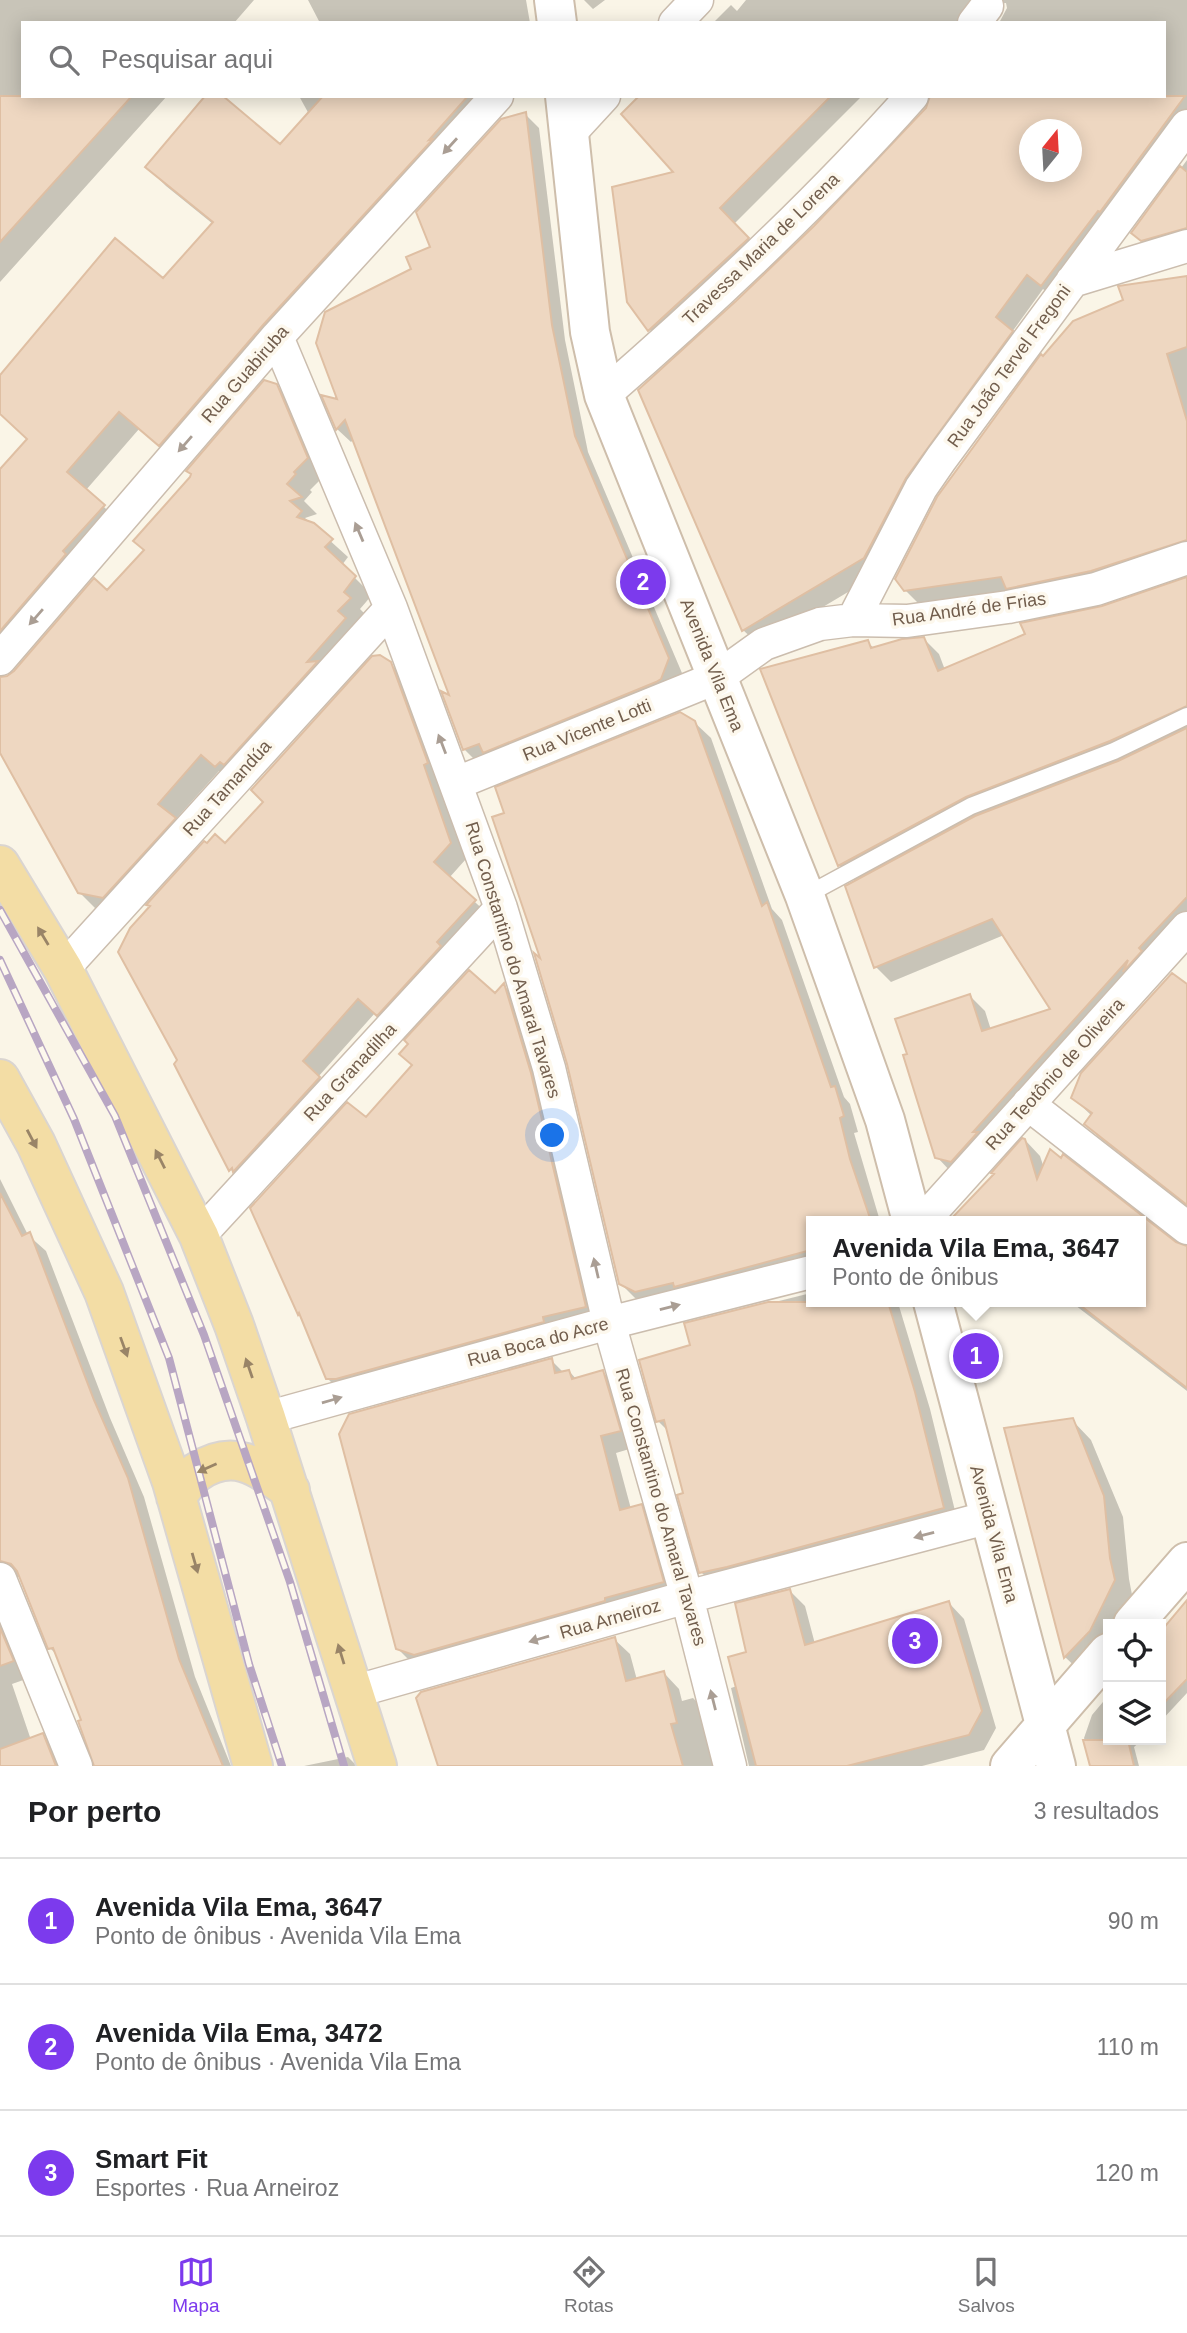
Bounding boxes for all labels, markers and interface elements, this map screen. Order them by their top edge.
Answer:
search box [21,21,1166,98]
icon: search [45,41,83,79]
text: Pesquisar aqui [101,44,273,74]
north arrow [1019,119,1082,182]
one-way arrow [442,137,458,155]
street label: Travessa Maria de Lorena [679,168,844,329]
street label: Rua João Tervel Fregoni [943,281,1075,451]
street label: Rua Guabiruba [197,321,293,427]
one-way arrow [177,435,193,453]
one-way arrow [353,522,364,543]
pin: 2 [620,556,666,608]
street label: Rua André de Frias [891,588,1047,630]
street label: Avenida Vila Ema [676,596,748,735]
one-way arrow [29,608,44,625]
street label: Rua Vicente Lotti [520,695,654,765]
one-way arrow [436,734,447,755]
street label: Rua Tamandúa [179,735,276,840]
street label: Rua Constantino do Amaral Tavares [461,819,565,1101]
one-way arrow [36,926,49,945]
street label: Rua Teotônio de Oliveira [982,993,1129,1154]
street label: Rua Granadilha [300,1018,401,1125]
your location [535,1118,569,1152]
one-way arrow [27,1129,38,1149]
one-way arrow [155,1149,166,1169]
popup [806,1216,1146,1307]
text: Avenida Vila Ema, 3647 [832,1233,1120,1263]
one-way arrow [590,1256,601,1278]
text: Ponto de ônibus [832,1264,998,1290]
one-way arrow [659,1301,681,1312]
street label: Rua Boca do Acre [465,1314,611,1370]
pin: 1 [953,1330,999,1382]
one-way arrow [118,1337,129,1358]
one-way arrow [243,1357,254,1378]
street label: Rua Constantino do Amaral Tavares [612,1366,710,1648]
one-way arrow [322,1394,343,1404]
one-way arrow [197,1463,218,1474]
street label: Avenida Vila Ema [966,1463,1022,1606]
one-way arrow [913,1530,934,1540]
one-way arrow [190,1553,200,1574]
street label: Rua Arneiroz [557,1595,663,1643]
pin: 3 [892,1615,938,1667]
map controls [1103,1619,1166,1745]
button: locate [1103,1619,1166,1682]
one-way arrow [528,1635,549,1645]
one-way arrow [336,1644,346,1665]
button: layers [1103,1682,1166,1745]
one-way arrow [707,1689,718,1711]
text: Por perto [28,1795,161,1828]
text: 3 resultados [1034,1798,1159,1824]
text: Avenida Vila Ema, 3647 [95,1892,383,1922]
text: 1 [45,1908,57,1934]
text: 90 m [1108,1908,1159,1934]
text: Ponto de ônibus · Avenida Vila Ema [95,1923,461,1949]
text: Avenida Vila Ema, 3472 [95,2018,383,2048]
text: 2 [45,2034,57,2060]
text: 110 m [1097,2034,1159,2060]
text: Ponto de ônibus · Avenida Vila Ema [95,2049,461,2075]
text: Smart Fit [95,2144,208,2174]
text: 3 [45,2160,57,2186]
text: 120 m [1095,2160,1159,2186]
text: Esportes · Rua Arneiroz [95,2175,339,2201]
tab: Mapa [172,2253,220,2317]
tab: Rotas [564,2253,614,2317]
tab: Salvos [958,2253,1015,2317]

